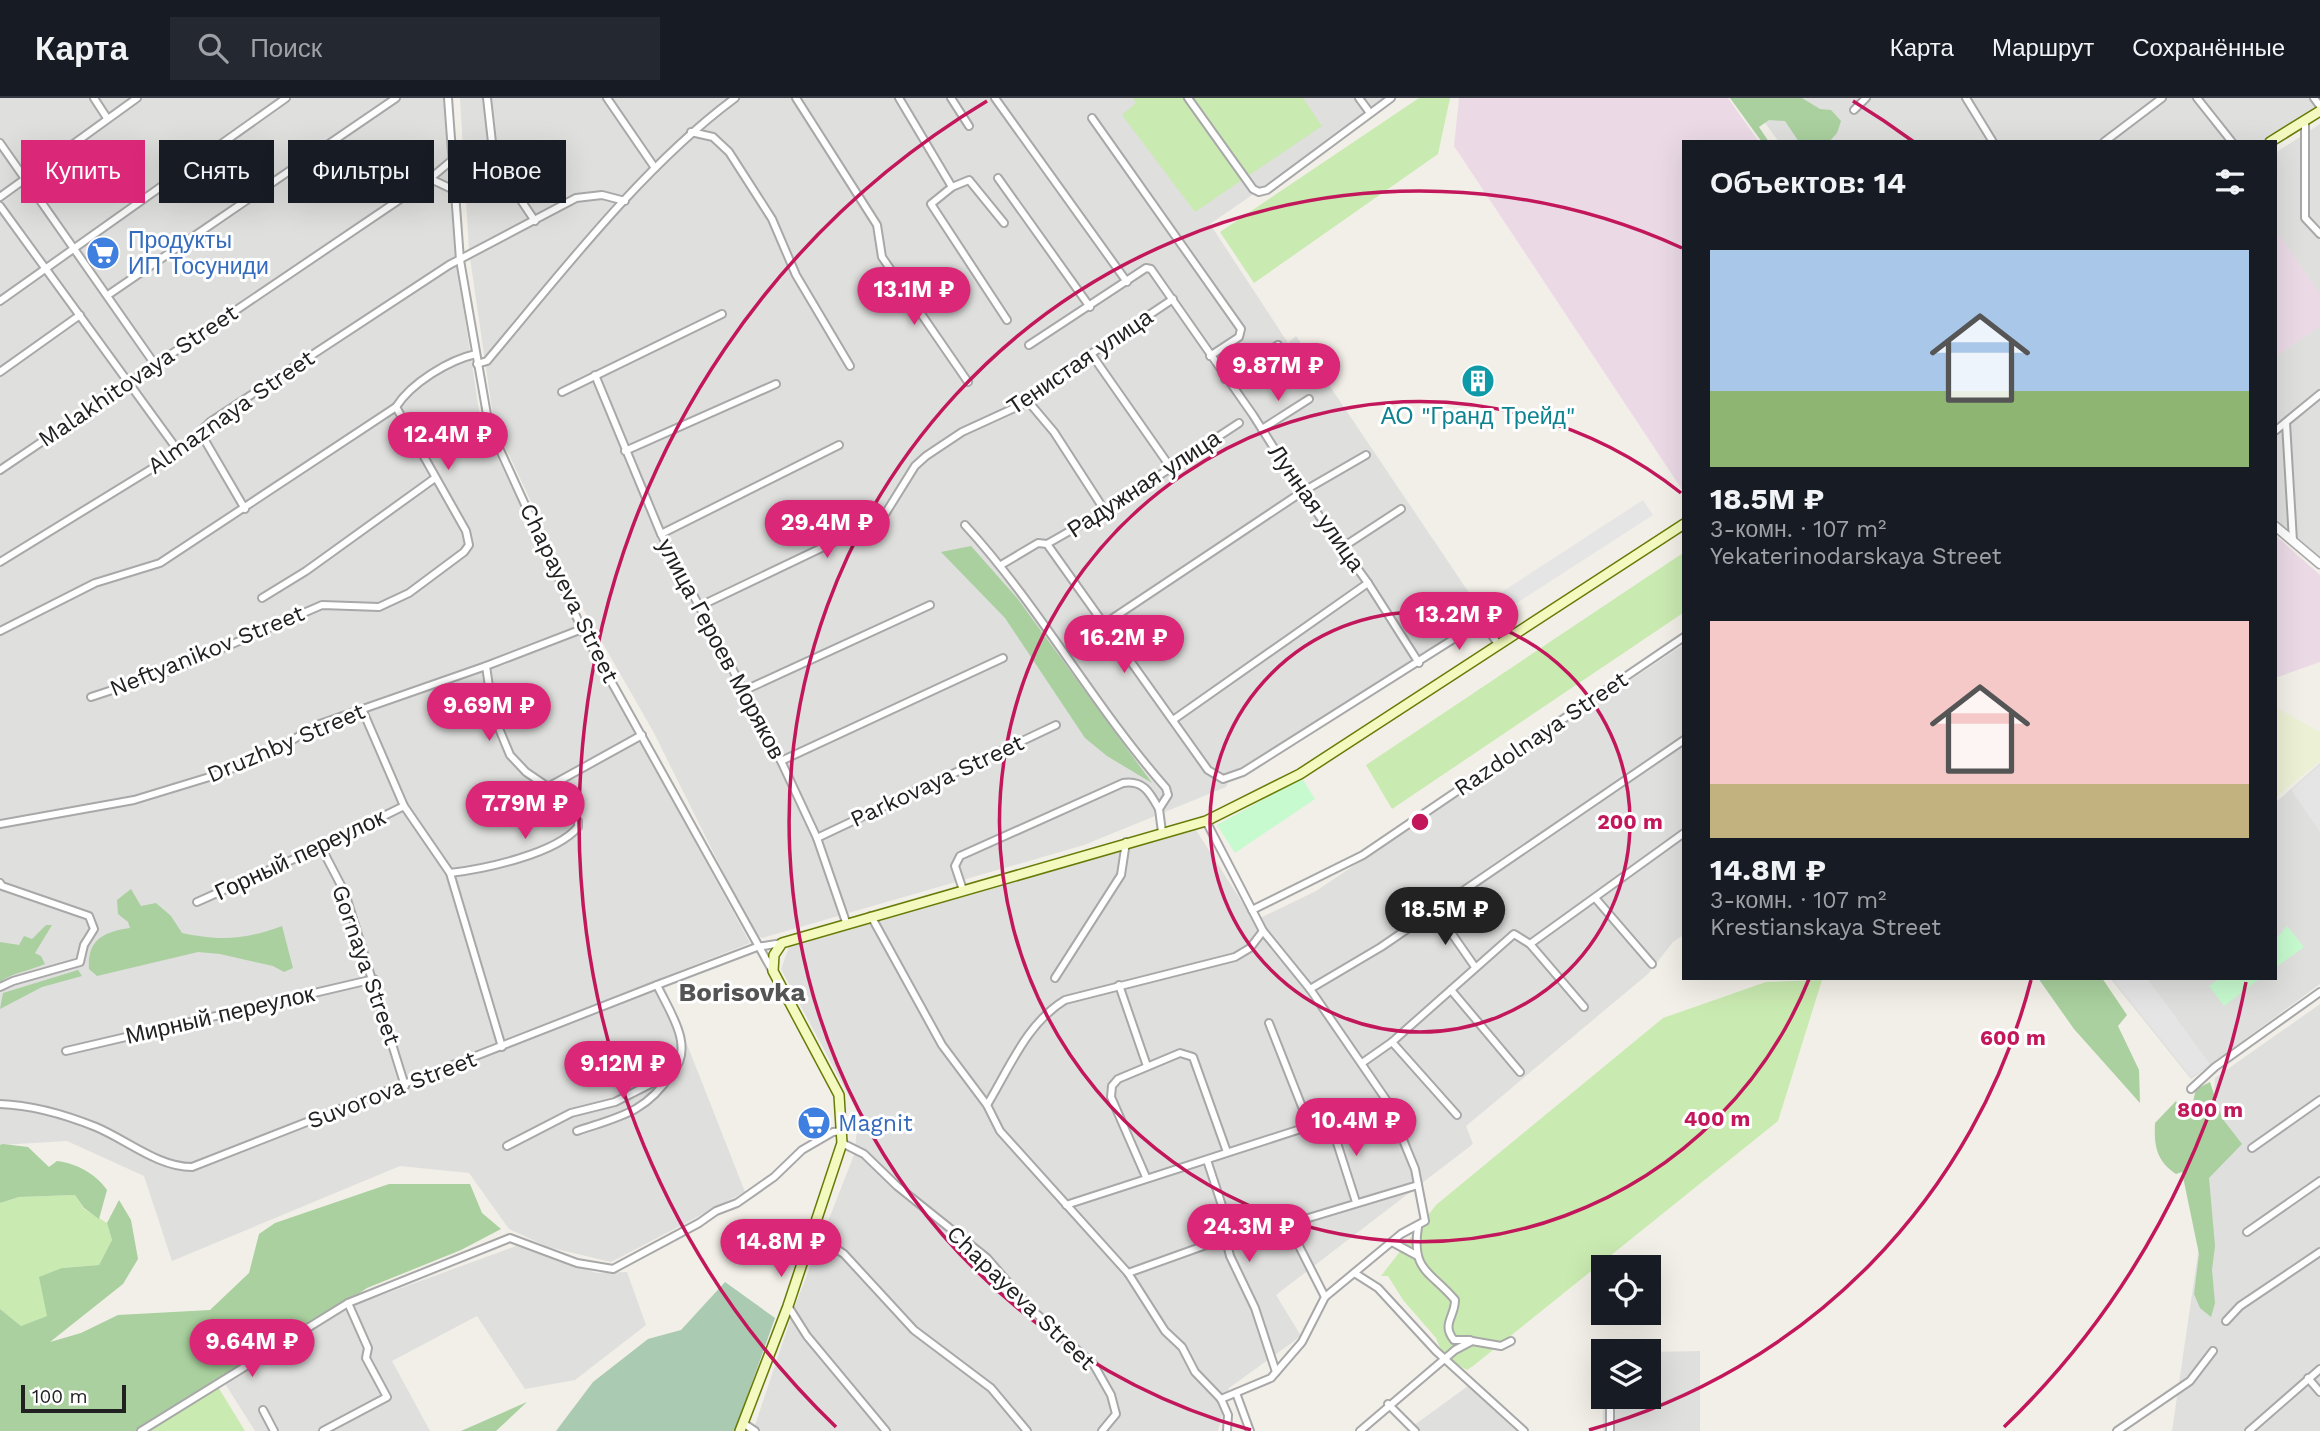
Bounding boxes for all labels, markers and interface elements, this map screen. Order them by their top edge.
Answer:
search box [170,17,660,80]
text: Карта [35,29,128,68]
icon: search [194,29,232,67]
text: Поиск [250,33,322,63]
text: Карта [1890,34,1954,62]
text: Маршрут [1992,34,2094,62]
text: Сохранённые [2132,34,2285,62]
chip: Купить [21,140,145,203]
chip: Снять [159,140,274,203]
chip: Фильтры [288,140,434,203]
chip: Новое [448,140,566,203]
icon: filters [2211,163,2249,201]
text: Объектов: 14 [1710,165,1906,200]
place label: Продукты ИП Тосуниди [128,227,269,280]
supermarket icon: Продукты ИП Тосуниди [84,234,122,272]
pin: 13.1M ₽ [849,268,979,327]
text: 13.1M ₽ [873,276,955,303]
icon: home [1917,295,2043,421]
street label: Malakhitovaya Street [33,299,243,453]
street label: Тенистая улица [1002,303,1158,421]
street label: Almaznaya Street [143,344,320,480]
pin: 9.87M ₽ [1213,344,1343,403]
text: 9.87M ₽ [1232,352,1324,379]
building icon: АО "Гранд Трейд" [1459,362,1497,400]
place label: АО "Гранд Трейд" [1381,403,1575,430]
pin: 12.4M ₽ [383,412,513,472]
text: 12.4M ₽ [404,421,492,448]
street label: Радужная улица [1062,424,1226,544]
street label: Лунная улица [1262,439,1370,577]
text: 18.5M ₽ [1710,481,1824,516]
street label: Chapayeva Street [514,499,624,687]
pin: 29.4M ₽ [762,500,892,560]
text: 29.4M ₽ [781,509,873,536]
text: 3-комн. · 107 m² [1710,516,1887,543]
street label: улица Героев Моряков [651,534,791,764]
text: Yekaterinodarskaya Street [1710,543,2001,570]
pin: 13.2M ₽ [1394,592,1524,652]
street label: Neftyanikov Street [106,600,308,702]
text: 13.2M ₽ [1415,601,1503,628]
pin: 16.2M ₽ [1059,616,1189,675]
text: 16.2M ₽ [1080,624,1168,651]
street label: Razdolnaya Street [1449,666,1633,802]
icon: home [1917,666,2043,792]
pin: 9.69M ₽ [424,684,554,743]
text: 9.69M ₽ [443,692,535,719]
street label: Druzhby Street [203,697,369,788]
street label: Parkovaya Street [846,729,1028,833]
pin: 7.79M ₽ [460,782,590,841]
text: 7.79M ₽ [482,790,568,817]
street label: Горный переулок [211,803,390,906]
text: 200 m [1597,809,1663,834]
centre of rings [1408,810,1432,834]
text: 14.8M ₽ [1710,852,1826,887]
street label: Gornaya Street [326,881,406,1049]
text: 3-комн. · 107 m² [1710,887,1887,914]
pin: 18.5M ₽ [1380,888,1510,947]
text: 18.5M ₽ [1401,896,1489,923]
text: Krestianskaya Street [1710,914,1941,941]
district label: Borisovka [679,977,805,1007]
street label: Мирный переулок [123,980,318,1050]
text: 600 m [1980,1025,2046,1050]
pin: 9.12M ₽ [558,1042,688,1101]
street label: Suvorova Street [304,1045,481,1135]
text: 9.12M ₽ [580,1050,666,1077]
text: 800 m [2177,1097,2243,1122]
pin: 10.4M ₽ [1291,1098,1421,1158]
supermarket icon: Magnit [795,1104,833,1142]
text: 400 m [1684,1106,1750,1131]
text: 10.4M ₽ [1311,1107,1401,1134]
place label: Magnit [838,1110,913,1137]
pin: 24.3M ₽ [1184,1204,1314,1264]
text: 24.3M ₽ [1203,1213,1295,1240]
pin: 14.8M ₽ [716,1220,846,1279]
street label: Chapayeva Street [941,1220,1101,1376]
text: 14.8M ₽ [736,1228,826,1255]
map controls [1591,1255,1661,1409]
button: locate [1591,1255,1661,1325]
pin: 9.64M ₽ [187,1320,317,1379]
text: 9.64M ₽ [206,1328,298,1355]
button: layers [1591,1339,1661,1409]
scale bar [21,1382,126,1414]
text: 100 m [32,1385,88,1408]

